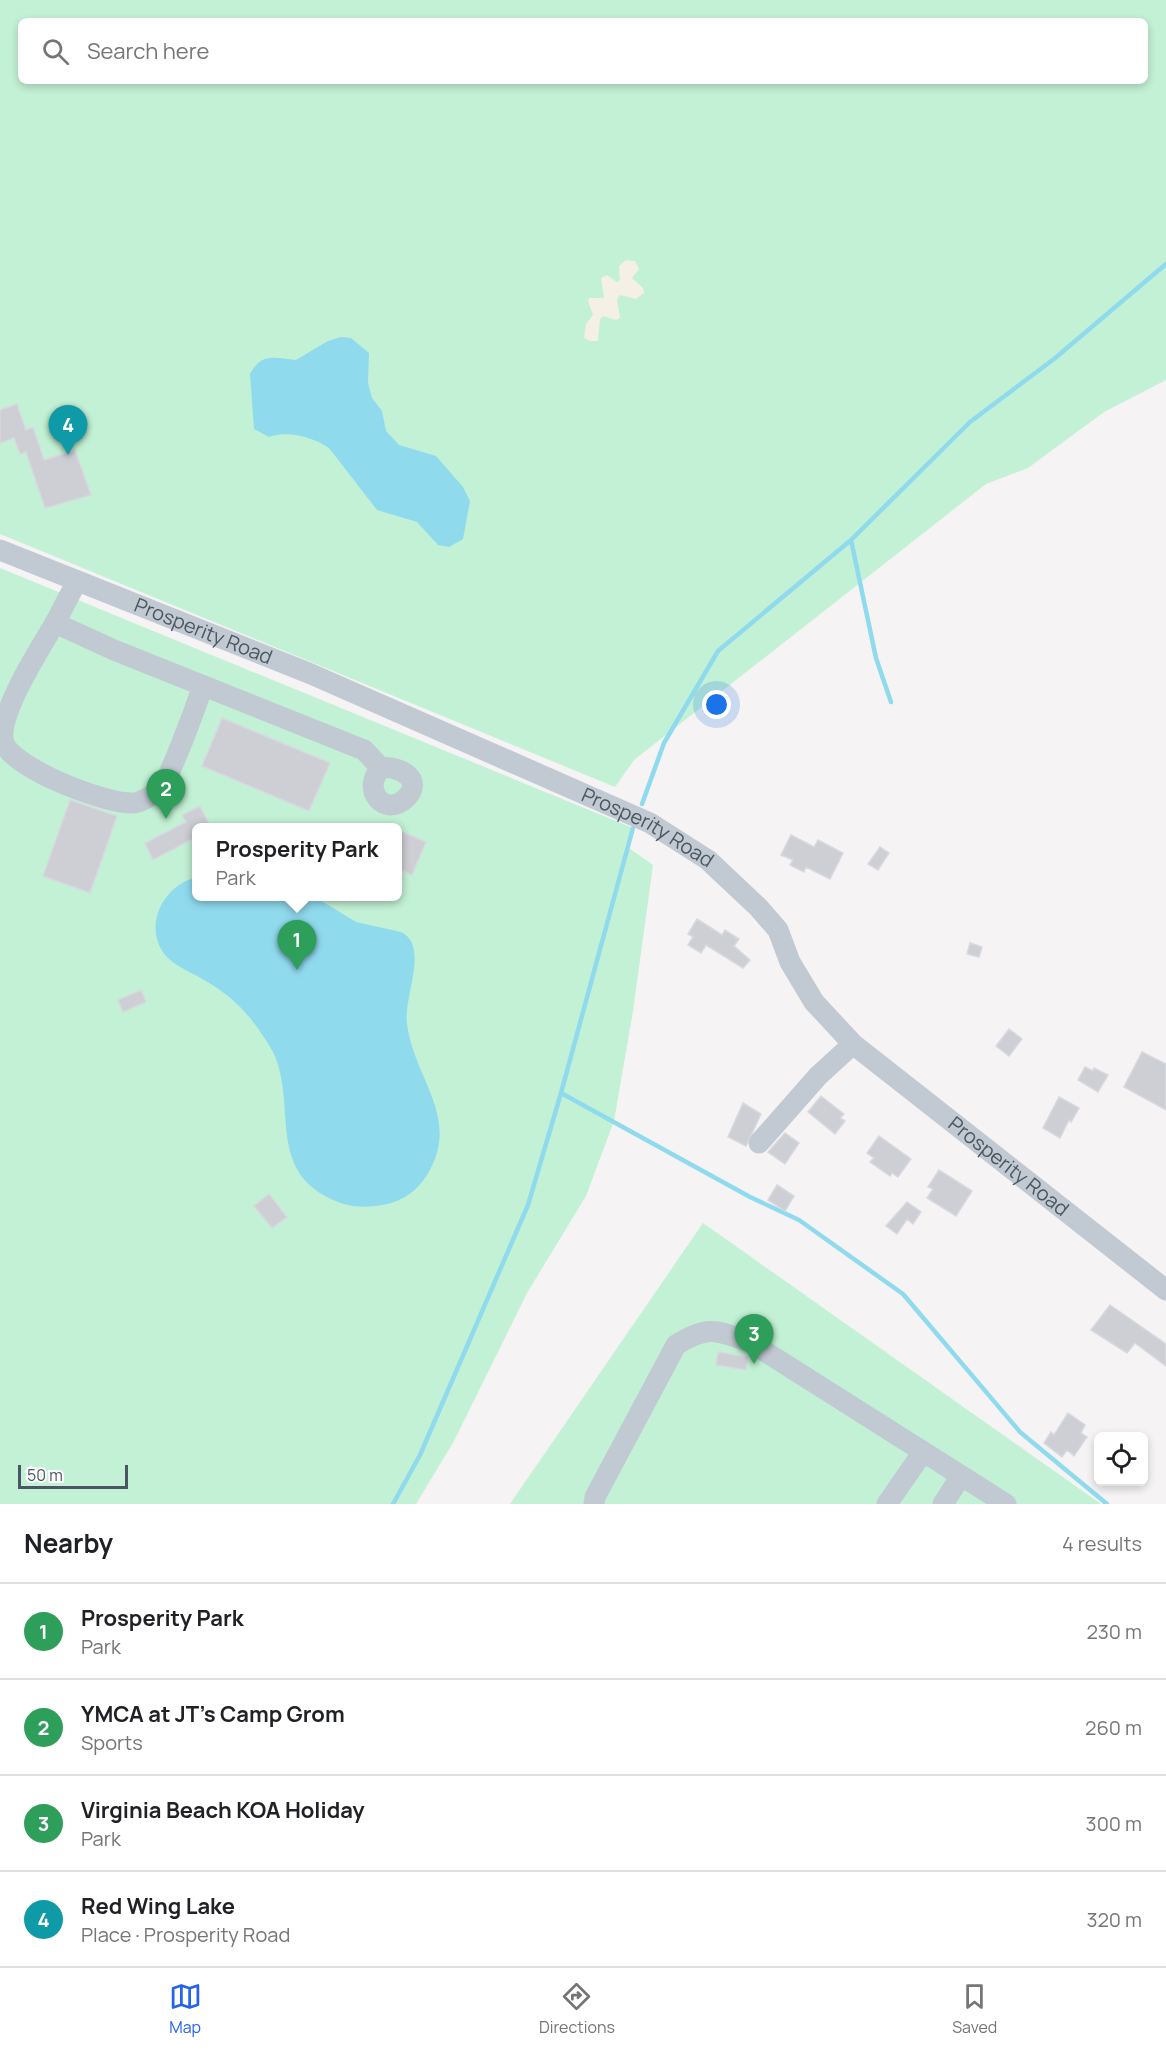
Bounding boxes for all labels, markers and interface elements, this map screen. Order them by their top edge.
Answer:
search box [18,18,1148,84]
icon: search [39,35,72,68]
text: Search here [87,36,209,66]
pin: 4 [48,406,88,455]
street label: Prosperity Road [131,591,277,670]
your location [702,690,731,719]
pin: 2 [146,770,186,819]
street label: Prosperity Road [578,781,719,873]
popup [192,823,402,901]
text: Prosperity Park [216,834,378,864]
text: Park [216,864,256,891]
pin: 1 [278,920,316,970]
street label: Prosperity Road [943,1110,1075,1222]
pin: 3 [734,1314,774,1364]
map controls [1094,1432,1148,1486]
button: locate [1094,1432,1148,1486]
scale bar [18,1462,128,1490]
text: 50 m [27,1464,63,1486]
text: Nearby [24,1525,113,1561]
text: 4 results [1062,1530,1142,1557]
text: Prosperity Park [81,1603,244,1633]
text: 1 [39,1618,48,1645]
text: 230 m [1086,1618,1142,1645]
text: Park [81,1633,121,1660]
text: YMCA at JT's Camp Grom [81,1699,345,1729]
text: 2 [38,1714,49,1741]
text: 260 m [1085,1714,1142,1741]
text: Sports [81,1729,143,1756]
text: Virginia Beach KOA Holiday [81,1795,365,1825]
text: 3 [38,1810,49,1837]
text: 300 m [1086,1810,1142,1837]
text: Park [81,1825,121,1852]
text: Red Wing Lake [81,1891,235,1921]
text: 4 [37,1906,50,1933]
text: 320 m [1086,1906,1142,1933]
text: Place · Prosperity Road [81,1921,290,1948]
tab: Map [169,1980,202,2038]
tab: Directions [539,1980,615,2038]
tab: Saved [952,1980,997,2038]

